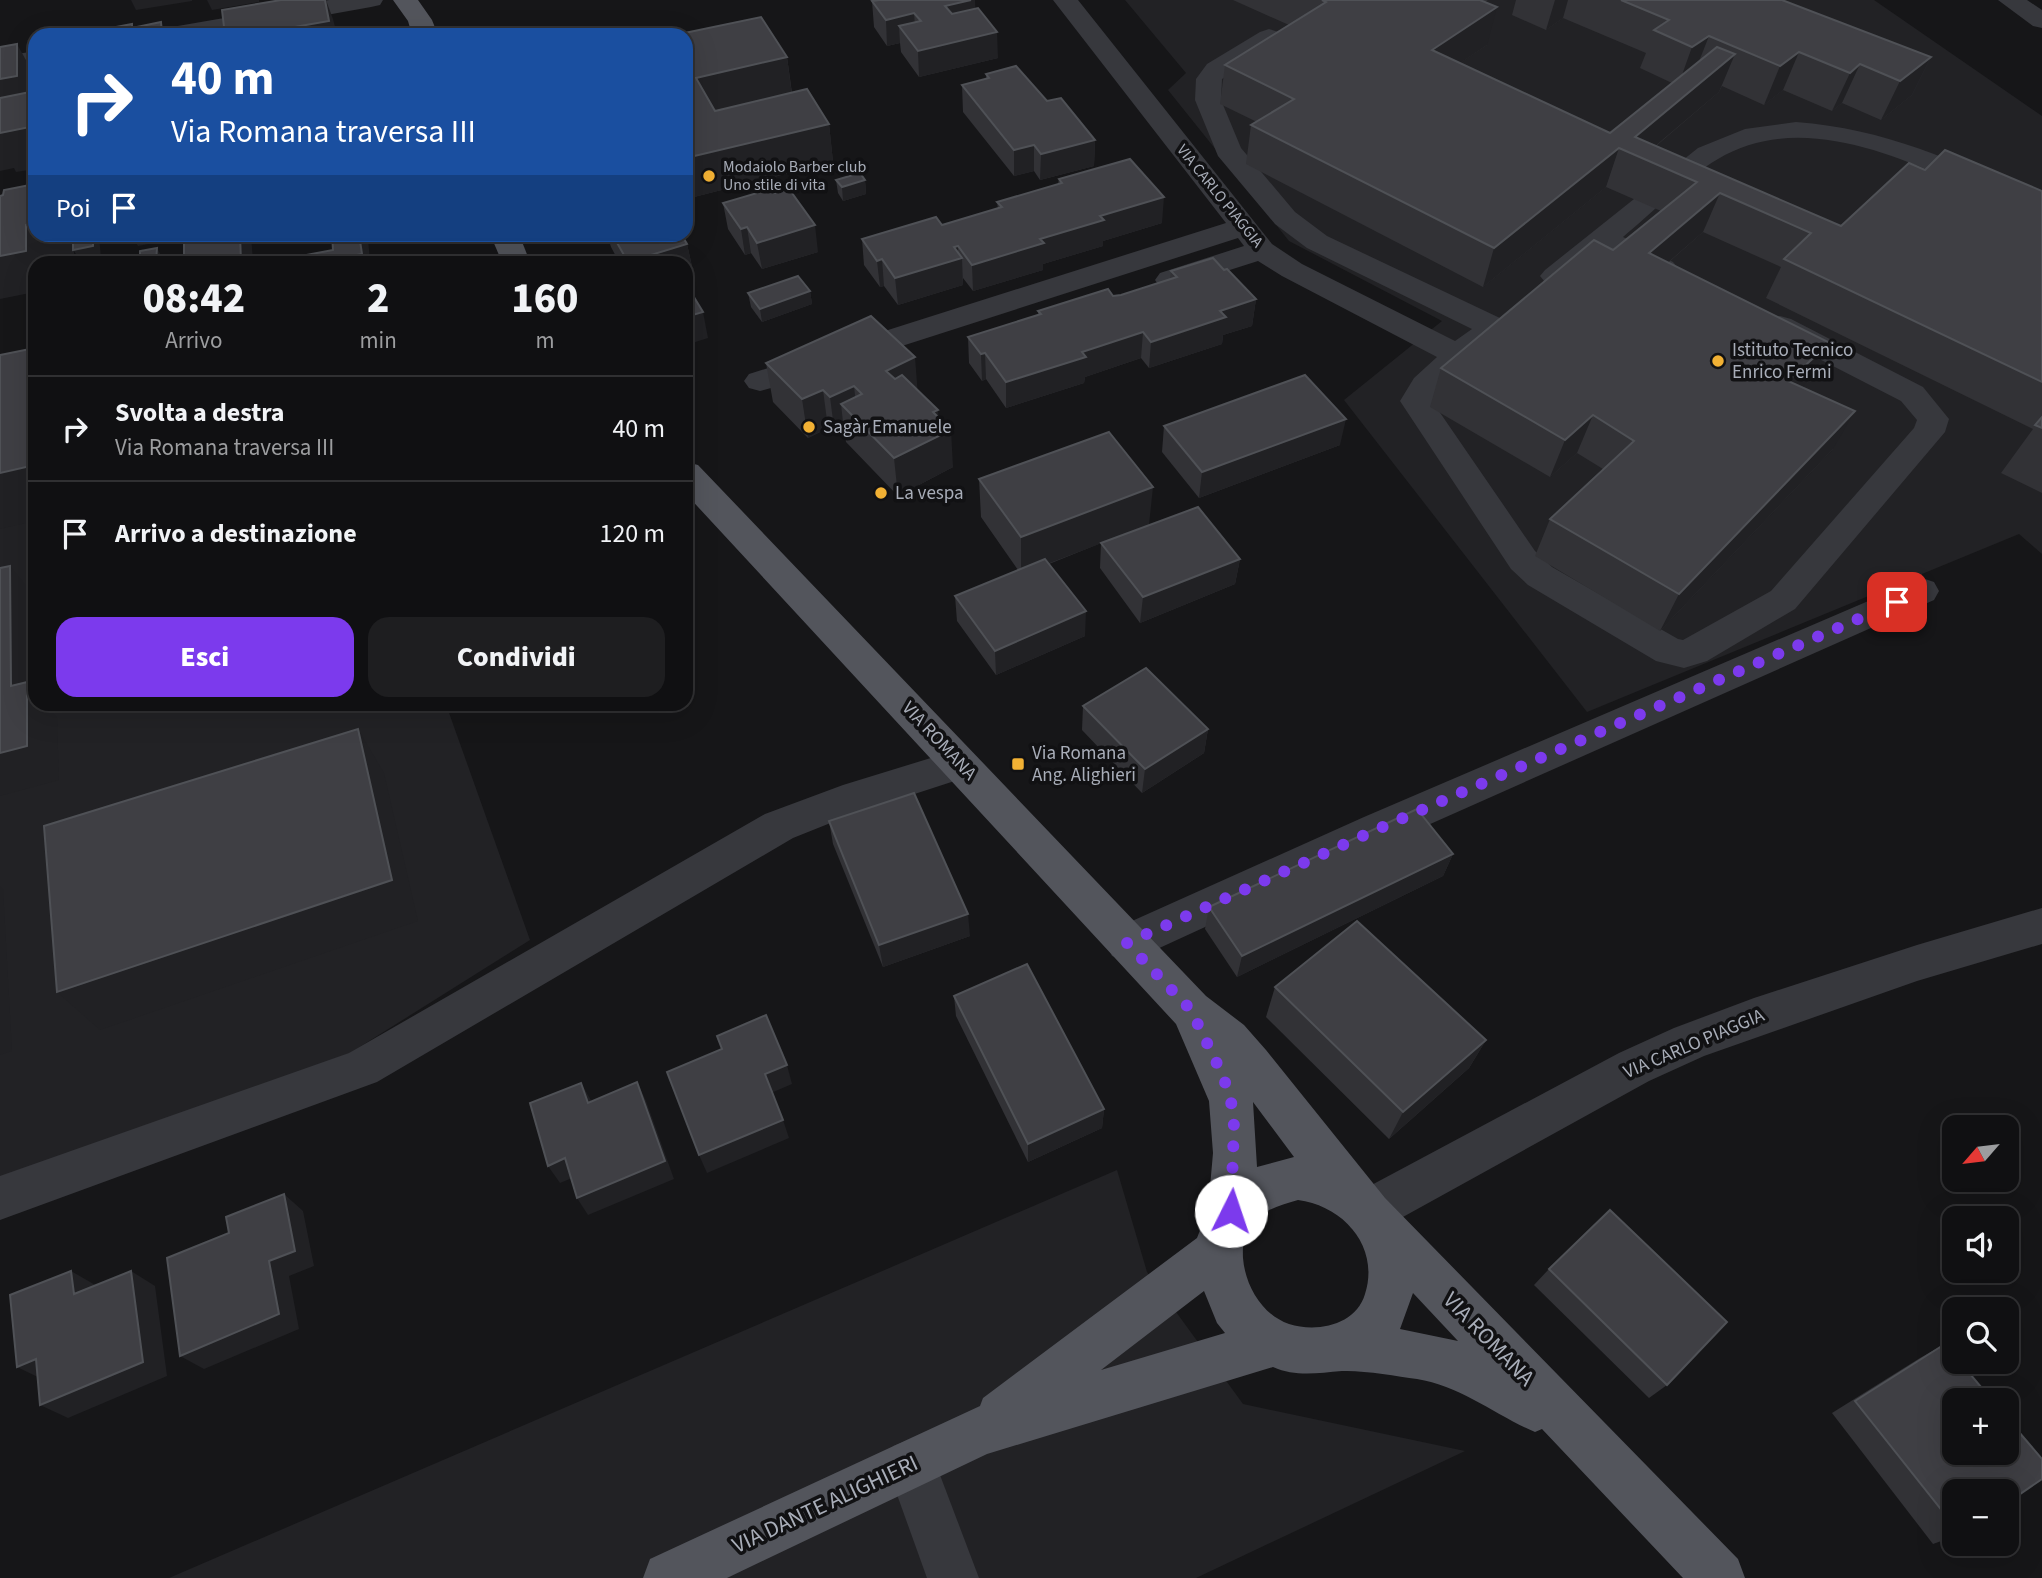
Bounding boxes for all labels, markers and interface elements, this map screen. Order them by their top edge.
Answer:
text: 40 m [171,44,275,114]
icon: right [56,56,147,147]
text: Via Romana traversa III [171,109,476,155]
street label: VIA CARLO PIAGGIA [1172,140,1269,252]
place label: Modaiolo Barber club Uno stile di vita [723,156,866,196]
marker: Modaiolo Barber club Uno stile di vita [701,168,717,184]
icon: arrive [105,189,143,227]
text: Poi [56,190,91,227]
text: 08:42 [142,269,245,329]
text: 2 [367,269,389,329]
text: 160 [511,269,579,329]
text: Arrivo [165,324,222,357]
text: min [360,324,397,357]
text: m [535,324,554,357]
place label: Istituto Tecnico Enrico Fermi [1732,337,1853,386]
marker: Istituto Tecnico Enrico Fermi [1710,353,1726,369]
text: Svolta a destra [115,394,285,431]
icon: right [56,410,94,448]
text: 40 m [612,410,665,447]
place label: Sagàr Emanuele [823,414,952,441]
marker: Sagàr Emanuele [801,419,817,435]
text: Via Romana traversa III [115,431,334,464]
place label: La vespa [895,480,964,507]
marker: La vespa [873,485,889,501]
icon: arrive [56,515,94,553]
text: Arrivo a destinazione [115,515,357,552]
text: 120 m [599,515,665,552]
pin [1867,572,1927,632]
icon: arrive [1878,583,1916,621]
button: Esci [56,617,354,697]
button: Condividi [368,617,665,697]
street label: VIA ROMANA [895,696,983,787]
place label: Via Romana Ang. Alighieri [1032,740,1136,789]
marker: Via Romana Ang. Alighieri [1010,756,1026,772]
street label: VIA CARLO PIAGGIA [1619,1002,1769,1086]
north arrow [1942,1115,2020,1192]
map controls [1942,1115,2019,1556]
position arrow [1194,1174,1268,1248]
button: sound [1942,1206,2019,1283]
street label: VIA ROMANA [1435,1284,1543,1394]
button: search [1942,1297,2019,1374]
button: + [1942,1388,2019,1465]
street label: VIA DANTE ALIGHIERI [727,1446,923,1562]
button: − [1942,1479,2019,1556]

